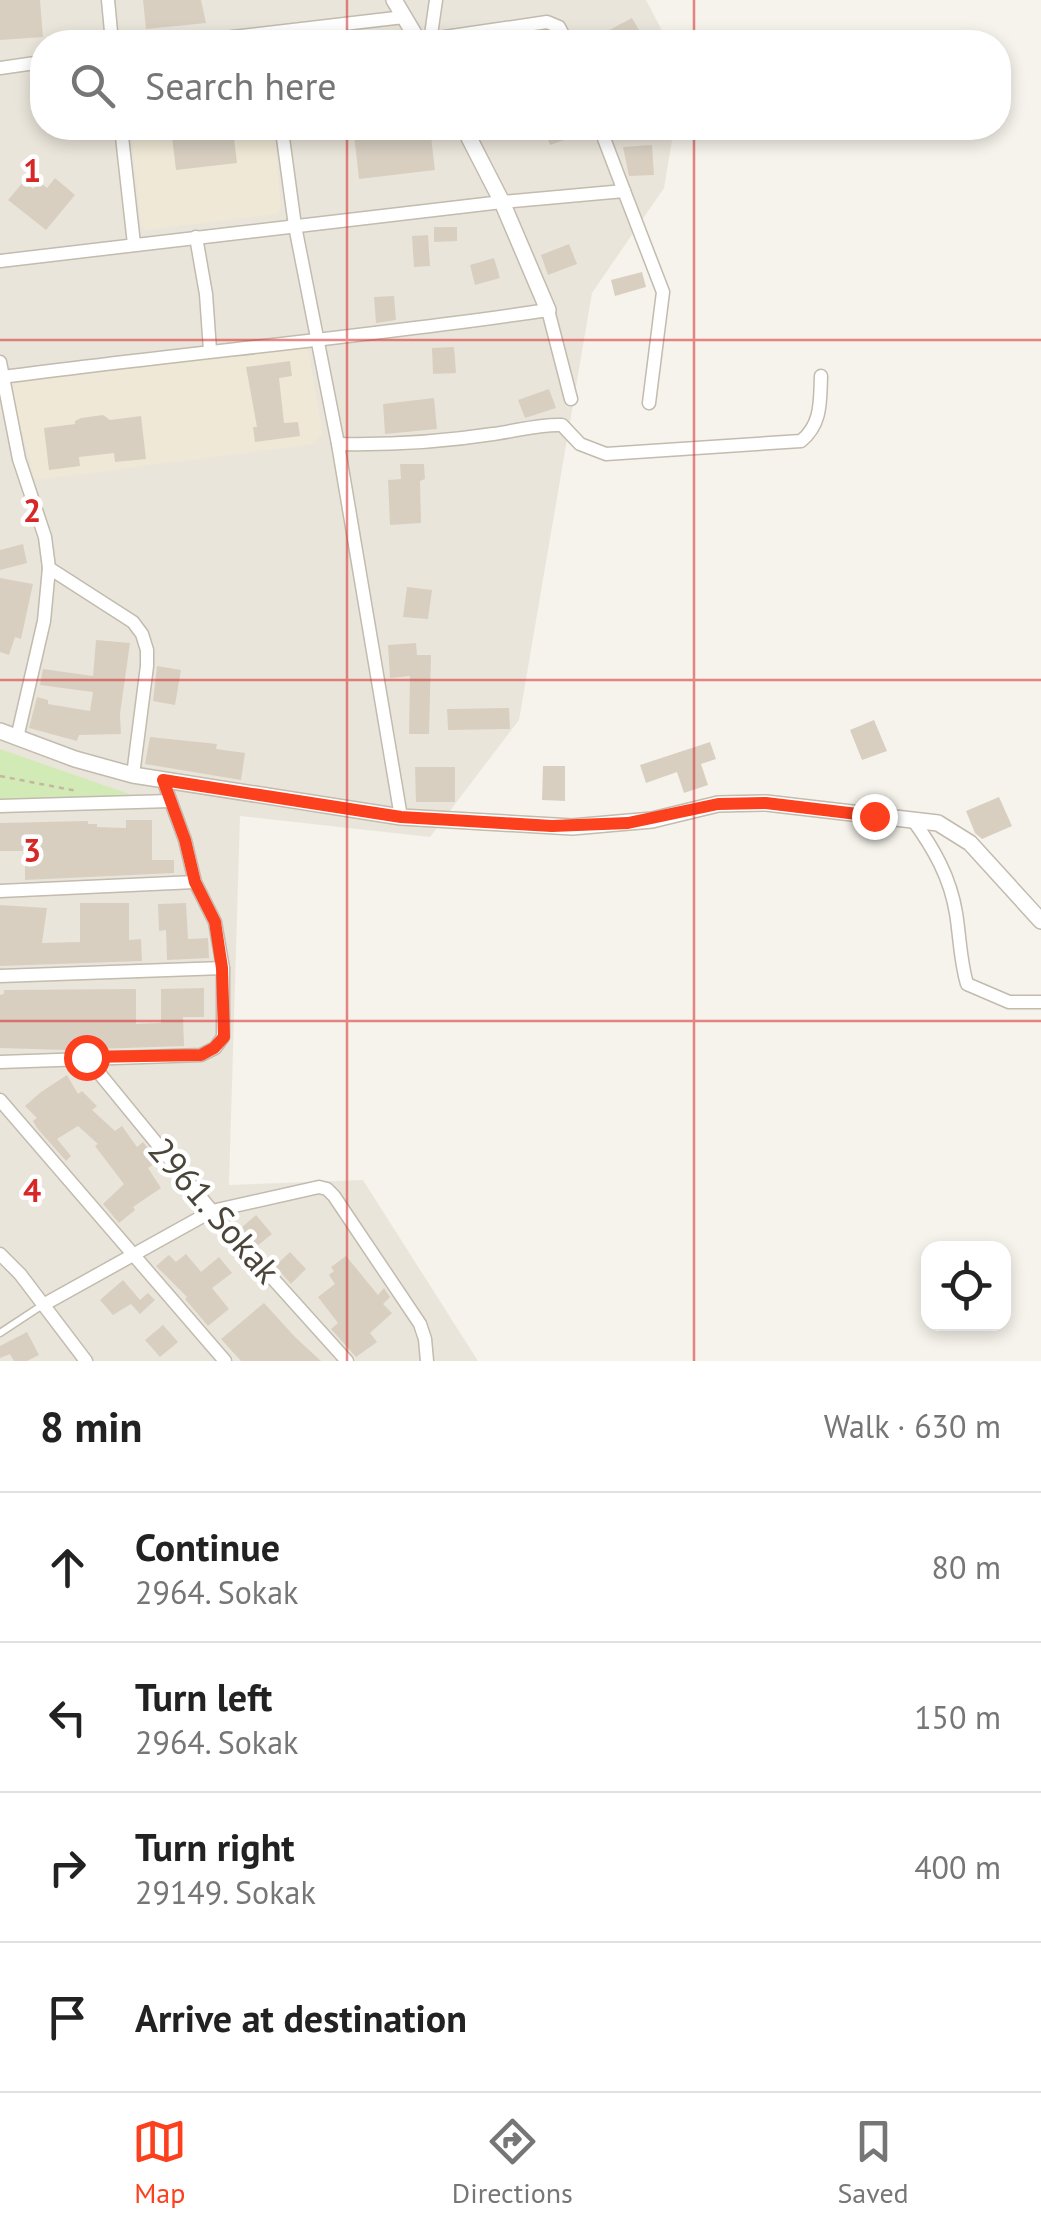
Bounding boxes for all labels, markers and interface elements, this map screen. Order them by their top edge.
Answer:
search box [30,30,1011,140]
icon: search [65,58,120,113]
text: Search here [145,61,337,110]
text: 1 [23,149,41,191]
text: 2 [23,489,41,531]
route end [852,794,898,840]
text: 3 [23,829,41,871]
route start [64,1035,110,1081]
street label: 2961. Sokak [139,1127,291,1293]
text: 4 [23,1169,41,1211]
map controls [921,1241,1011,1331]
button: locate [921,1241,1011,1331]
text: 8 min [40,1399,142,1454]
text: Walk · 630 m [824,1405,1001,1447]
text: Continue [135,1522,280,1571]
icon: ahead [40,1540,95,1595]
text: 80 m [932,1546,1001,1588]
text: 2964. Sokak [135,1571,298,1613]
text: Turn left [135,1672,272,1721]
icon: left [40,1690,95,1745]
text: 150 m [914,1696,1001,1738]
text: 2964. Sokak [135,1721,298,1763]
text: Turn right [135,1822,295,1871]
icon: right [40,1840,95,1895]
text: 400 m [914,1846,1001,1888]
text: 29149. Sokak [135,1871,316,1913]
icon: arrive [40,1990,95,2045]
text: Arrive at destination [135,1993,467,2042]
tab: Map [132,2114,187,2211]
tab: Directions [452,2114,573,2211]
tab: Saved [837,2114,909,2211]

